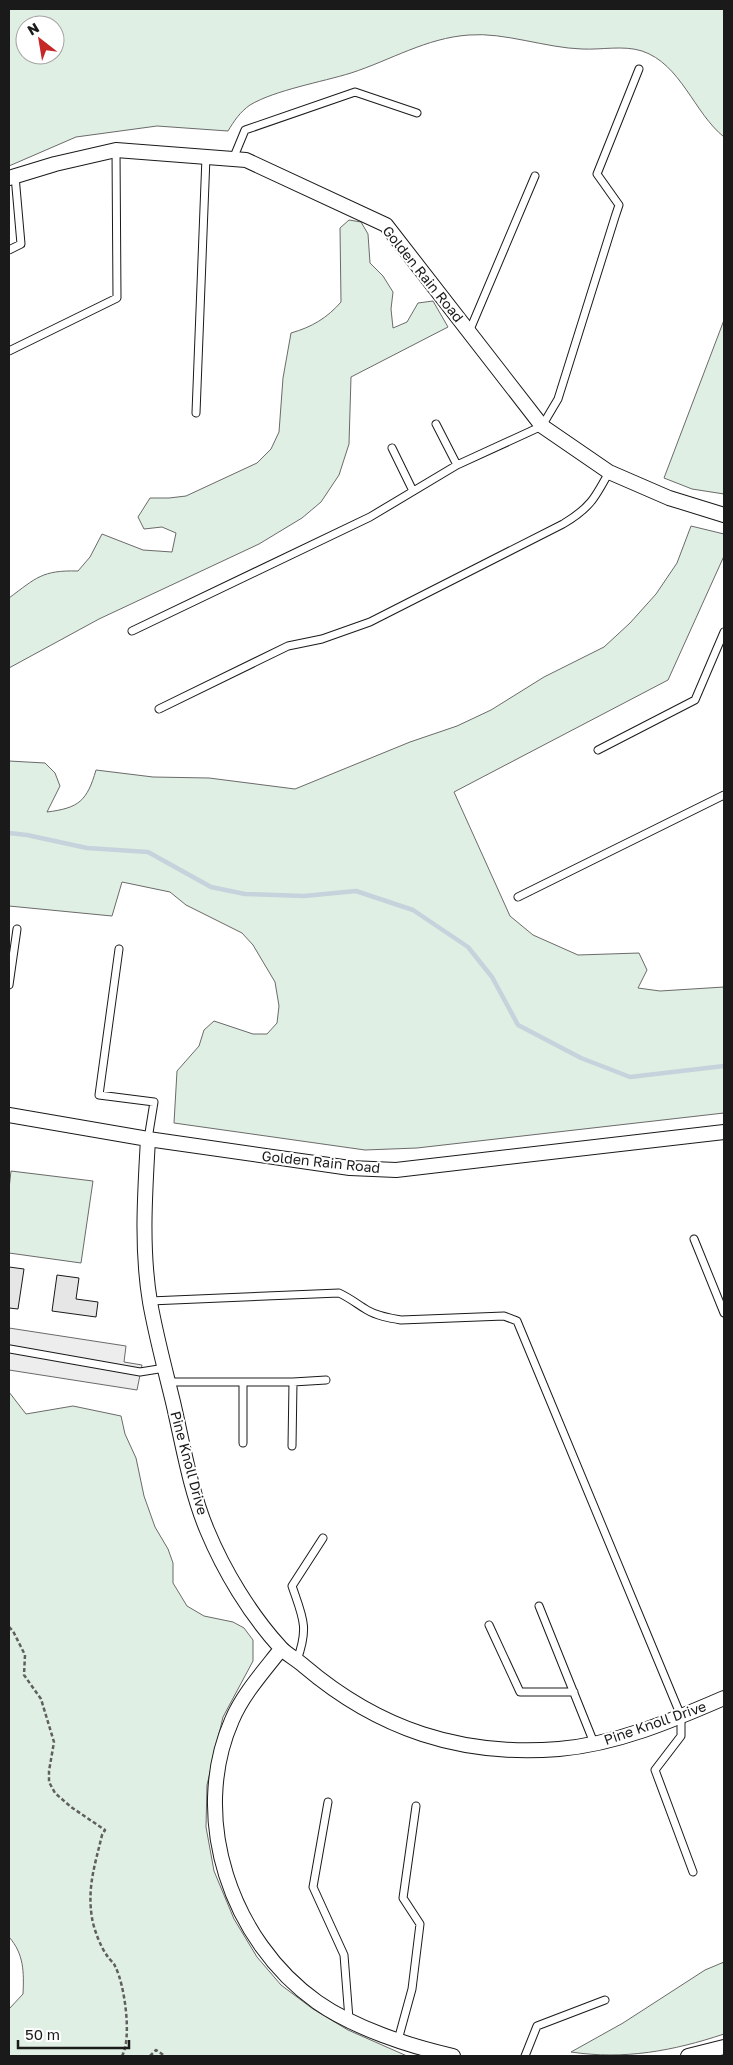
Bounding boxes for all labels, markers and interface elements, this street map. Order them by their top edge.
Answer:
north arrow [15,15,65,65]
text: N [24,18,42,38]
street label: Golden Rain Road [379,222,467,325]
street label: Golden Rain Road [261,1147,381,1176]
street label: Pine Knoll Drive [167,1409,212,1517]
street label: Pine Knoll Drive [601,1697,708,1748]
scale bar [18,2018,129,2050]
text: 50 m [25,2025,60,2043]

